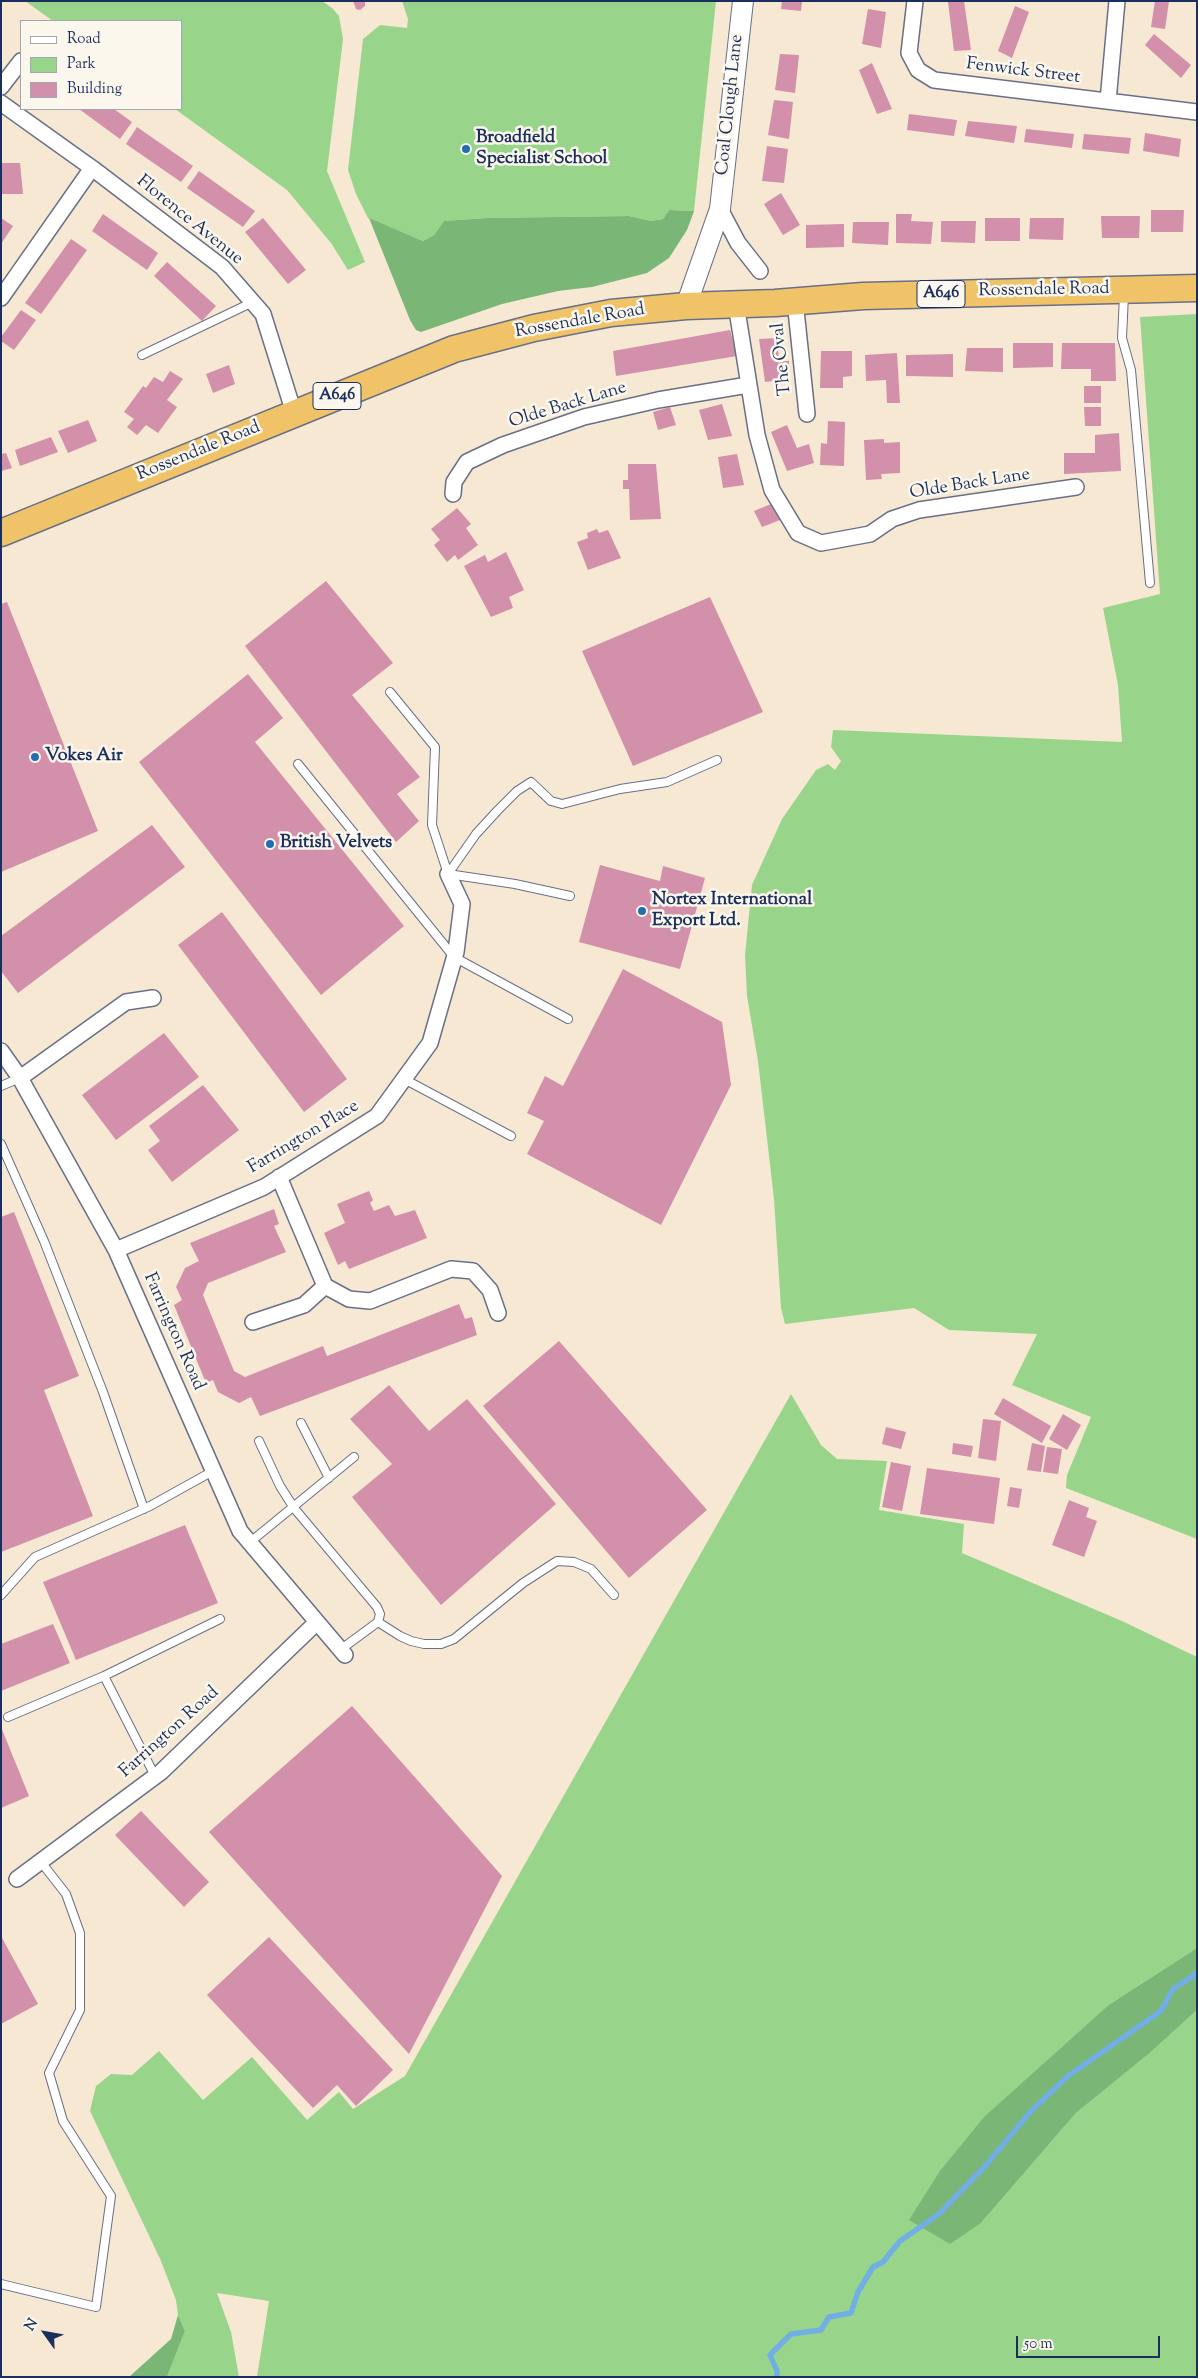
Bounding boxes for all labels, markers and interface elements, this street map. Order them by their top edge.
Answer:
legend [20,20,182,110]
text: Road [67,29,101,50]
street label: Coal Clough Lane [713,33,749,177]
text: Park [67,54,96,75]
street label: Fenwick Street [965,54,1081,90]
text: Building [67,79,122,100]
place label: Broadfield Specialist School [476,128,608,170]
marker: Broadfield Specialist School [460,143,472,155]
street label: Florence Avenue [131,171,247,271]
street label: Rossendale Road [978,279,1110,303]
road number: A646 [917,280,965,308]
street label: Rossendale Road [514,300,646,344]
street label: The Oval [768,321,798,397]
street label: Olde Back Lane [507,378,629,434]
road number: A646 [313,382,361,410]
street label: Rossendale Road [134,417,264,487]
street label: Olde Back Lane [908,465,1032,505]
place label: Vokes Air [45,746,123,768]
marker: Vokes Air [29,751,41,763]
place label: British Velvets [280,833,392,855]
marker: British Velvets [264,838,276,850]
place label: Nortex International Export Ltd. [652,890,812,932]
marker: Nortex International Export Ltd. [636,905,648,917]
street label: Farrington Place [245,1096,363,1180]
street label: Farrington Road [137,1270,209,1394]
street label: Farrington Road [116,1683,224,1783]
north arrow [20,2308,70,2358]
text: N [21,2315,44,2335]
scale bar [1018,2326,1162,2358]
text: 50 m [1024,2334,1053,2355]

